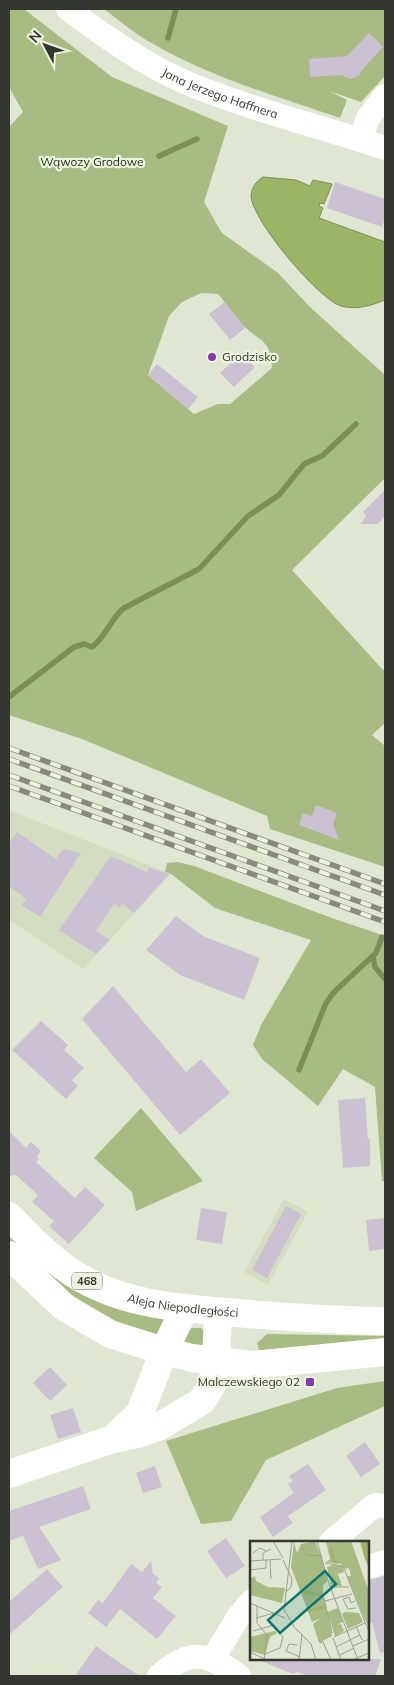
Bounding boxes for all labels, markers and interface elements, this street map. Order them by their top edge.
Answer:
north arrow [20,20,70,70]
text: N [25,27,45,46]
street label: Jana Jerzego Haffnera [160,64,280,122]
park label: Wąwozy Grodowe [40,154,144,169]
place label: Grodzisko [222,349,277,364]
marker: Grodzisko [206,351,218,363]
road number: 468 [72,1272,102,1290]
street label: Aleja Niepodległości [126,1290,239,1320]
place label: Malczewskiego 02 [198,1374,300,1389]
marker: Malczewskiego 02 [304,1376,316,1388]
inset map [250,1541,369,1660]

